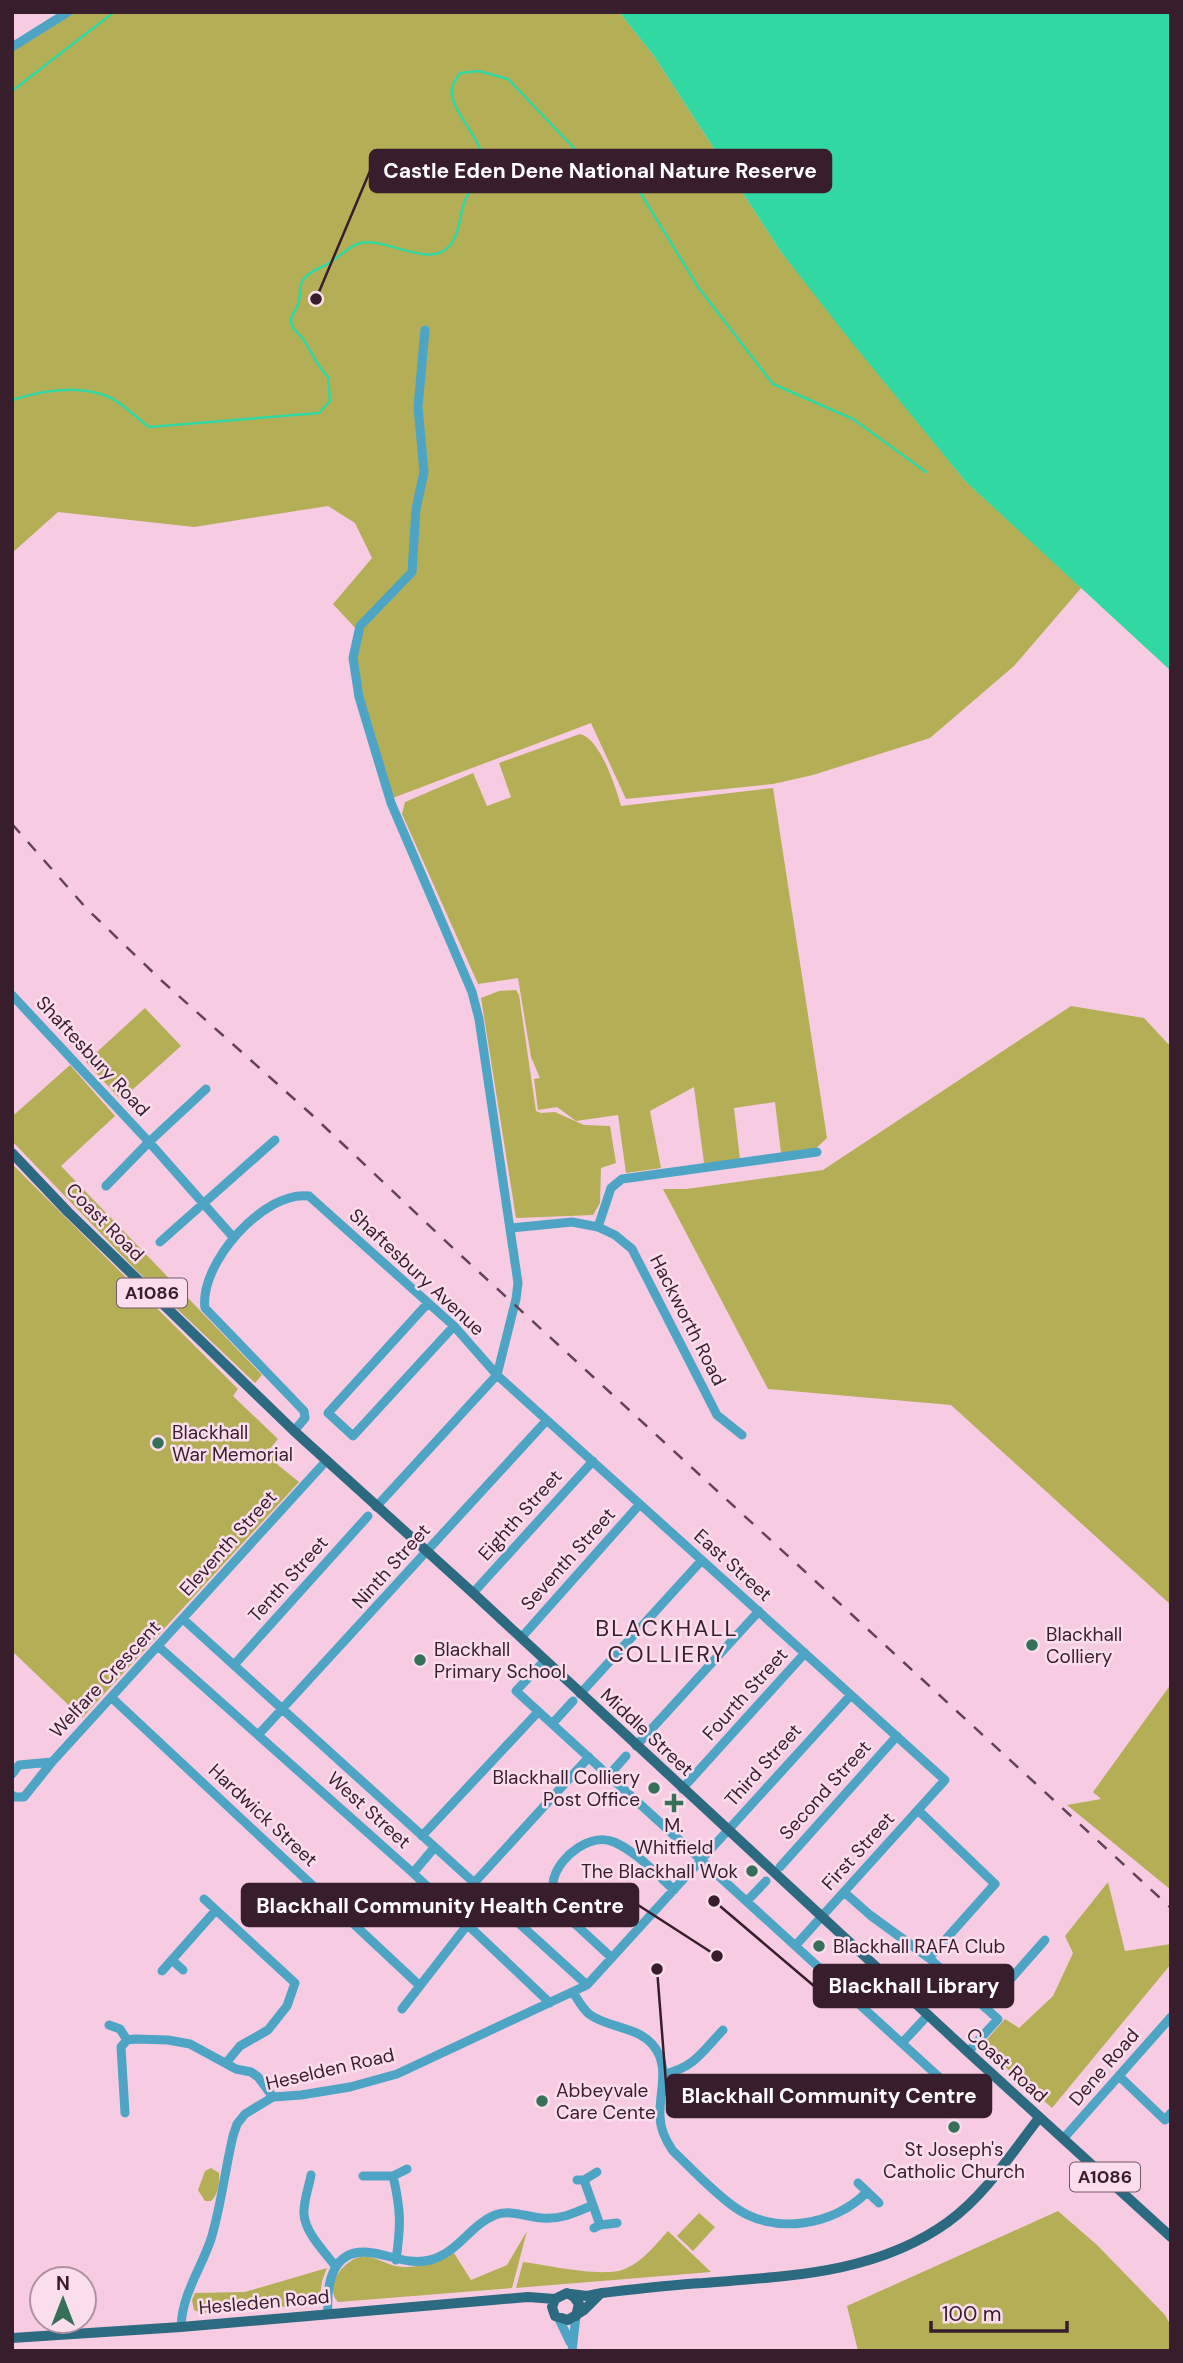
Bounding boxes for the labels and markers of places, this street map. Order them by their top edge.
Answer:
callout: Castle Eden Dene National Nature Reserve [370,150,831,192]
place label: Blackhall War Memorial [172,1420,293,1467]
marker: Blackhall War Memorial [150,1435,166,1451]
place label: Blackhall Colliery [1046,1622,1122,1669]
place label: Blackhall Primary School [434,1637,566,1684]
marker: Blackhall Colliery [1024,1637,1040,1653]
marker: Blackhall Primary School [412,1652,428,1668]
place label: Blackhall Colliery Post Office [492,1765,640,1812]
marker: Blackhall Colliery Post Office [646,1780,662,1796]
marker: M. Whitfield [666,1795,682,1811]
place label: M. Whitfield [635,1813,713,1860]
place label: The Blackhall Wok [581,1859,738,1884]
marker: The Blackhall Wok [744,1863,760,1879]
callout: Blackhall Community Health Centre [242,1884,638,1926]
place label: Blackhall RAFA Club [833,1934,1005,1959]
marker: Blackhall RAFA Club [811,1938,827,1954]
callout: Blackhall Library [814,1965,1013,2007]
callout: Blackhall Community Centre [667,2075,991,2117]
place label: Abbeyvale Care Cente [556,2078,656,2125]
marker: Abbeyvale Care Cente [534,2093,550,2109]
marker: St Joseph's Catholic Church [946,2119,962,2135]
place label: St Joseph's Catholic Church [883,2137,1025,2184]

